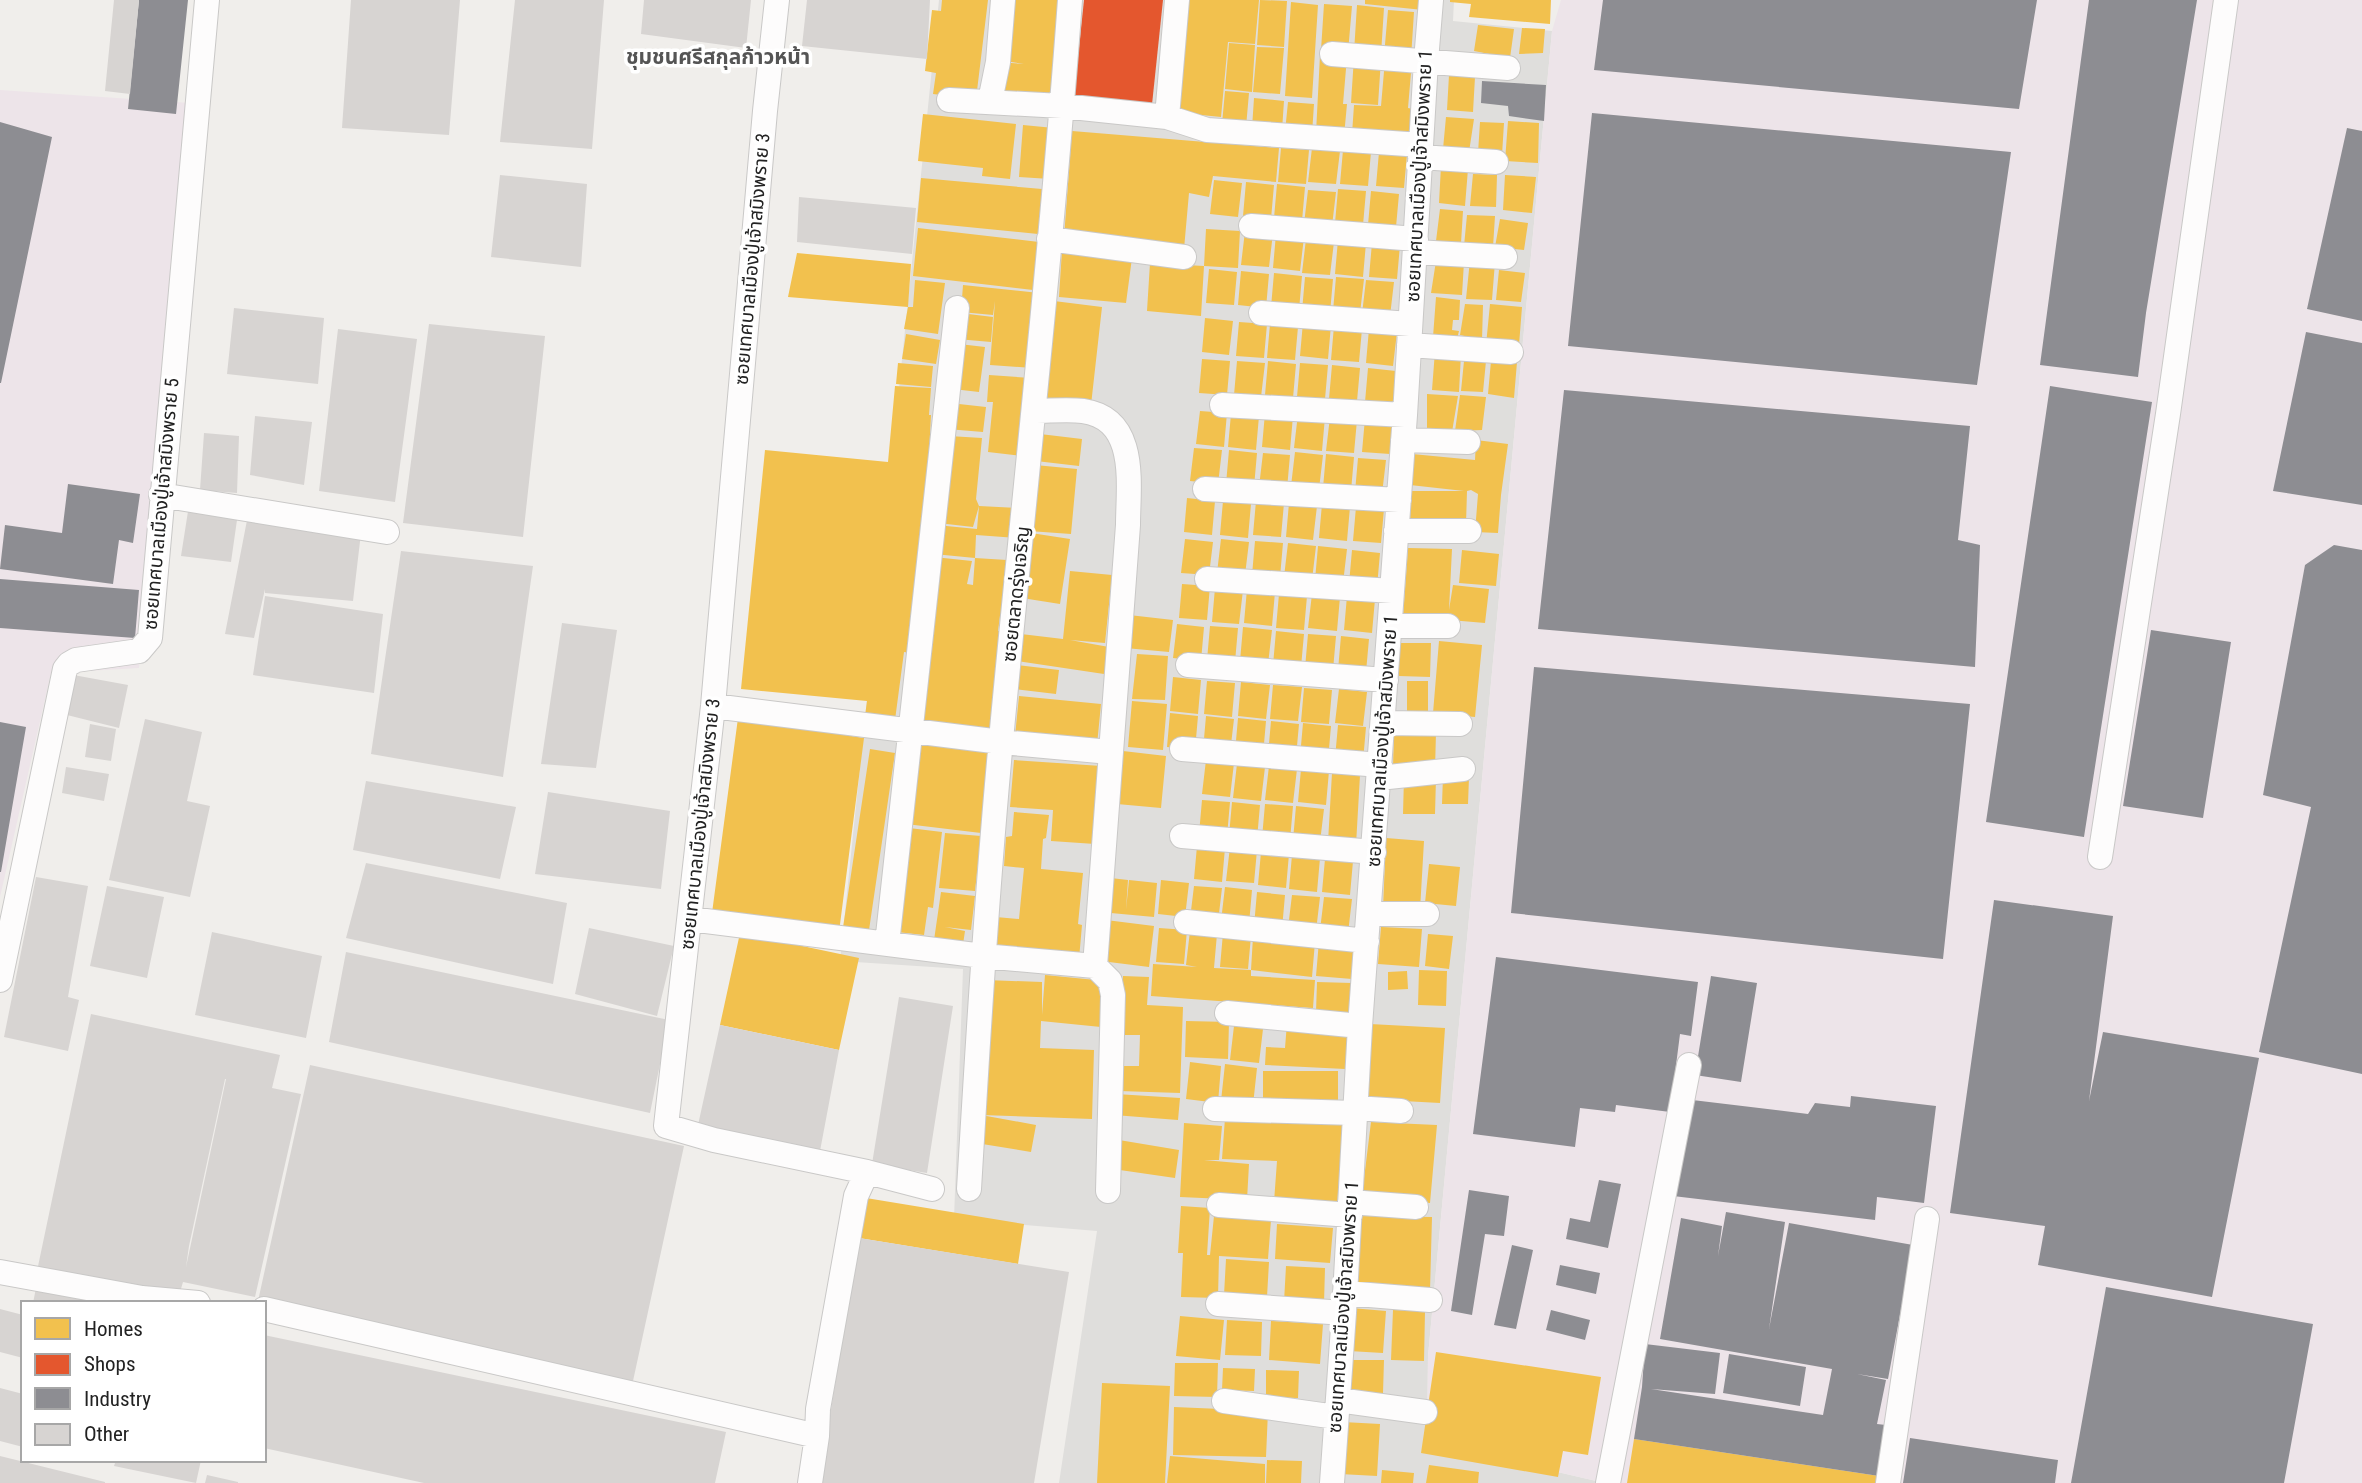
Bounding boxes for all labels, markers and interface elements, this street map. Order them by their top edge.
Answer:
district label: ชุมชนศรีสกุลก้าวหน้า [626,45,810,70]
street label: ซอยเทศบาลเมืองปู่เจ้าสมิงพราย 1 [1401,49,1438,303]
street label: ซอยเทศบาลเมืองปู่เจ้าสมิงพราย 3 [730,132,775,386]
street label: ซอยเทศบาลเมืองปู่เจ้าสมิงพราย 5 [139,377,184,631]
street label: ซอยตลาดรุ่งเจริญ [997,525,1035,663]
street label: ซอยเทศบาลเมืองปู่เจ้าสมิงพราย 1 [1362,614,1403,868]
street label: ซอยเทศบาลเมืองปู่เจ้าสมิงพราย 3 [675,697,726,951]
street label: ซอยเทศบาลเมืองปู่เจ้าสมิงพราย 1 [1323,1180,1364,1434]
legend [21,1301,266,1462]
text: Homes [84,1317,143,1341]
text: Shops [84,1352,136,1376]
text: Industry [84,1387,151,1411]
text: Other [84,1422,129,1446]

